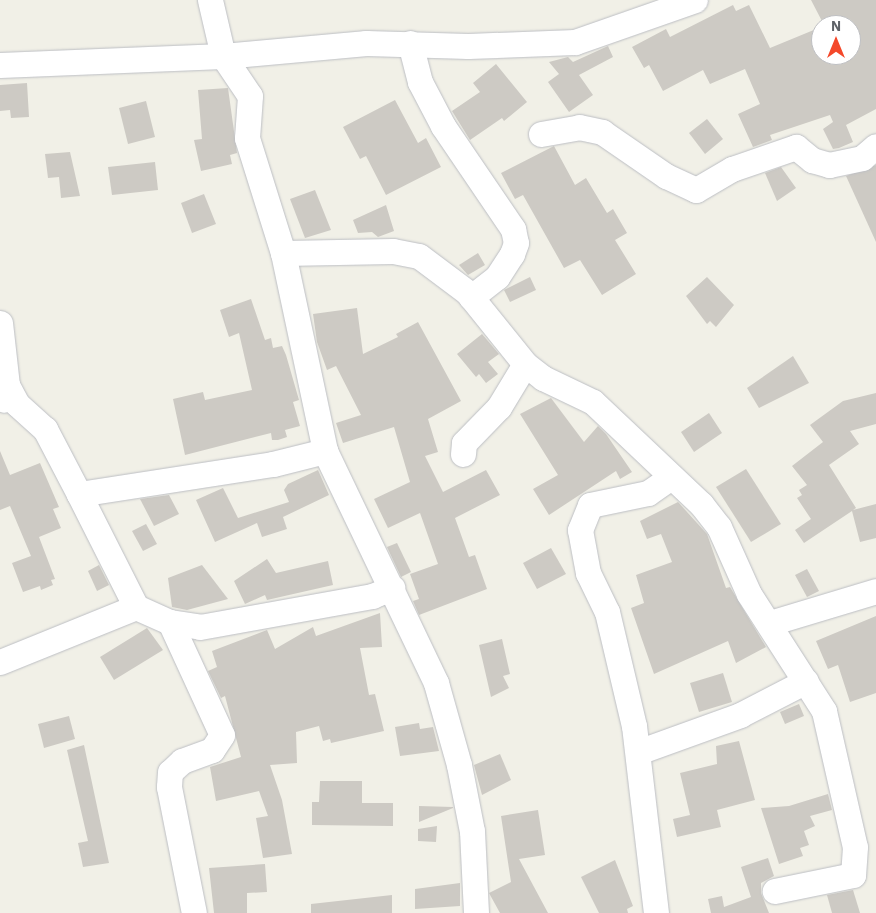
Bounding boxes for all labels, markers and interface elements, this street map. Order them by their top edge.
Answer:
north arrow [811,15,861,65]
text: N [831,17,841,35]

